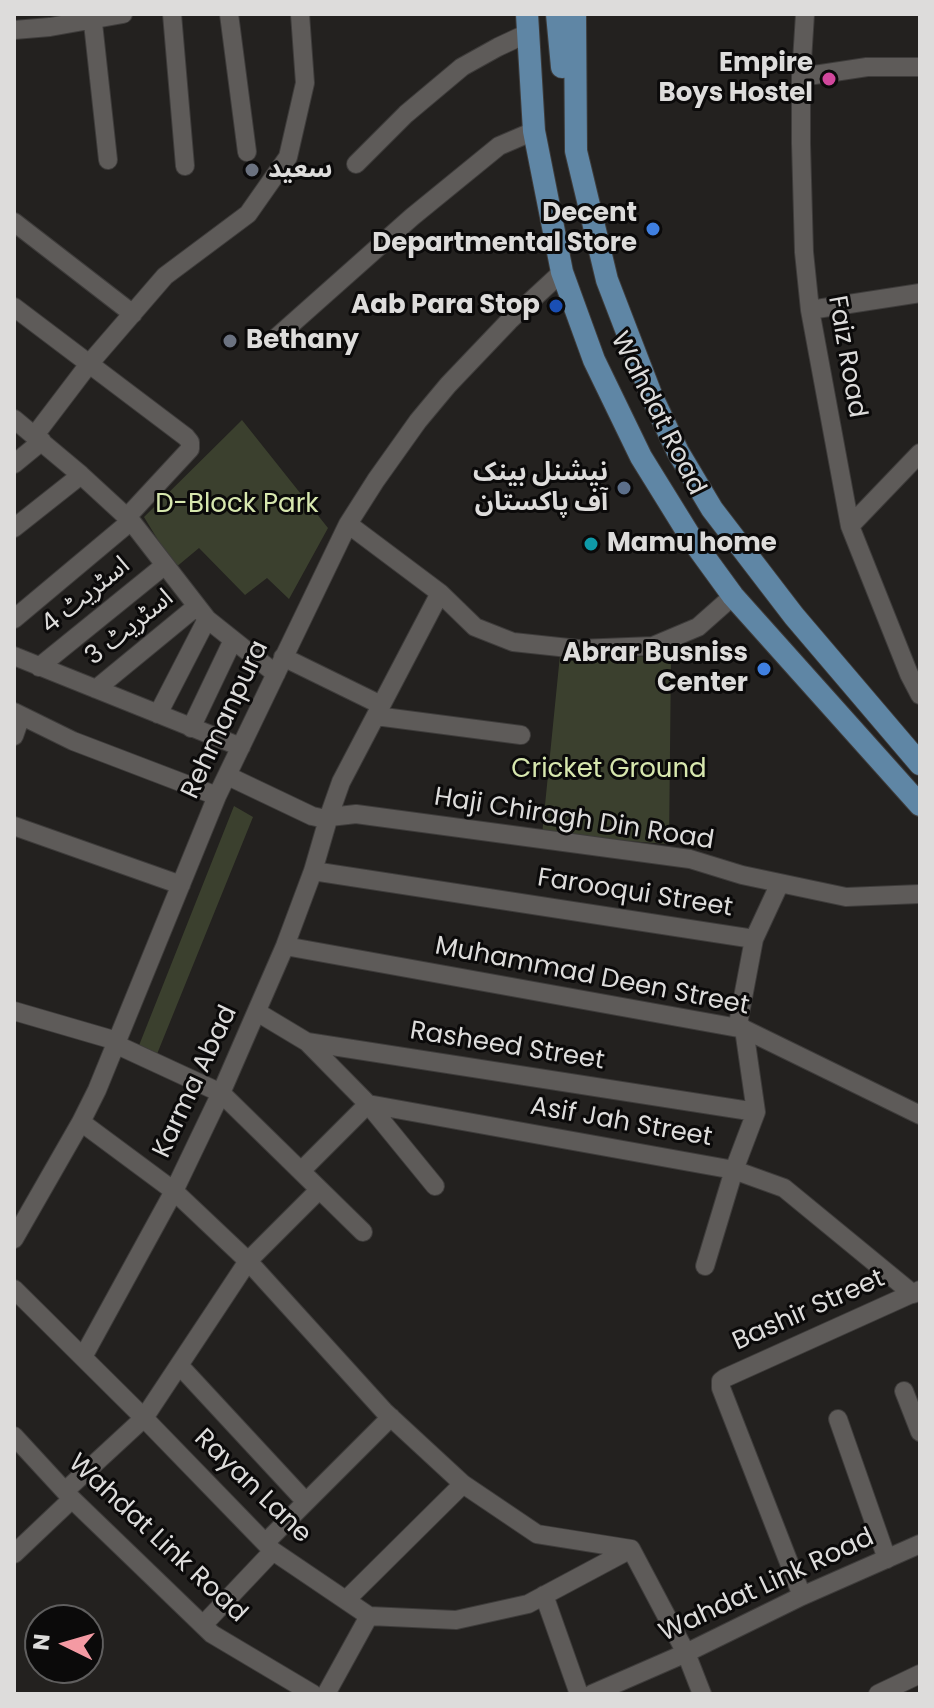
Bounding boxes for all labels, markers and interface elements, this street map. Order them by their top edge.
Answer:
place label: Empire Boys Hostel [659,48,813,110]
marker: Empire Boys Hostel [820,70,838,88]
place label: سعید [268,154,333,186]
marker: سعید [243,161,261,179]
place label: Decent Departmental Store [372,198,637,260]
marker: Decent Departmental Store [644,220,662,238]
place label: Aab Para Stop [351,290,540,322]
street label: Faiz Road [820,294,872,420]
marker: Aab Para Stop [547,297,565,315]
place label: Bethany [246,325,359,357]
street label: Wahdat Road [603,327,711,501]
marker: Bethany [221,332,239,350]
place label: نیشنل بینک آف پاکستان [473,457,608,518]
marker: نیشنل بینک آف پاکستان [615,479,633,497]
park label: D-Block Park [155,489,319,521]
place label: Mamu home [607,528,777,560]
marker: Mamu home [582,535,600,553]
street label: اسٹریٹ 4 [35,551,137,641]
street label: اسٹریٹ 3 [80,583,180,673]
street label: Rehmanpura [176,636,276,804]
place label: Abrar Busniss Center [562,638,748,700]
marker: Abrar Busniss Center [755,660,773,678]
park label: Cricket Ground [511,754,707,786]
street label: Haji Chiragh Din Road [432,782,716,858]
street label: Farooqui Street [535,863,735,925]
street label: Muhammad Deen Street [432,931,752,1023]
street label: Karma Abad [147,1001,245,1163]
street label: Rasheed Street [408,1016,606,1078]
street label: Asif Jah Street [528,1092,714,1154]
street label: Bashir Street [728,1264,890,1358]
street label: Rayan Lane [187,1423,317,1551]
street label: Wahdat Link Road [61,1448,253,1630]
street label: Wahdat Link Road [655,1523,879,1649]
north arrow [24,1604,104,1684]
text: N [25,1632,58,1652]

